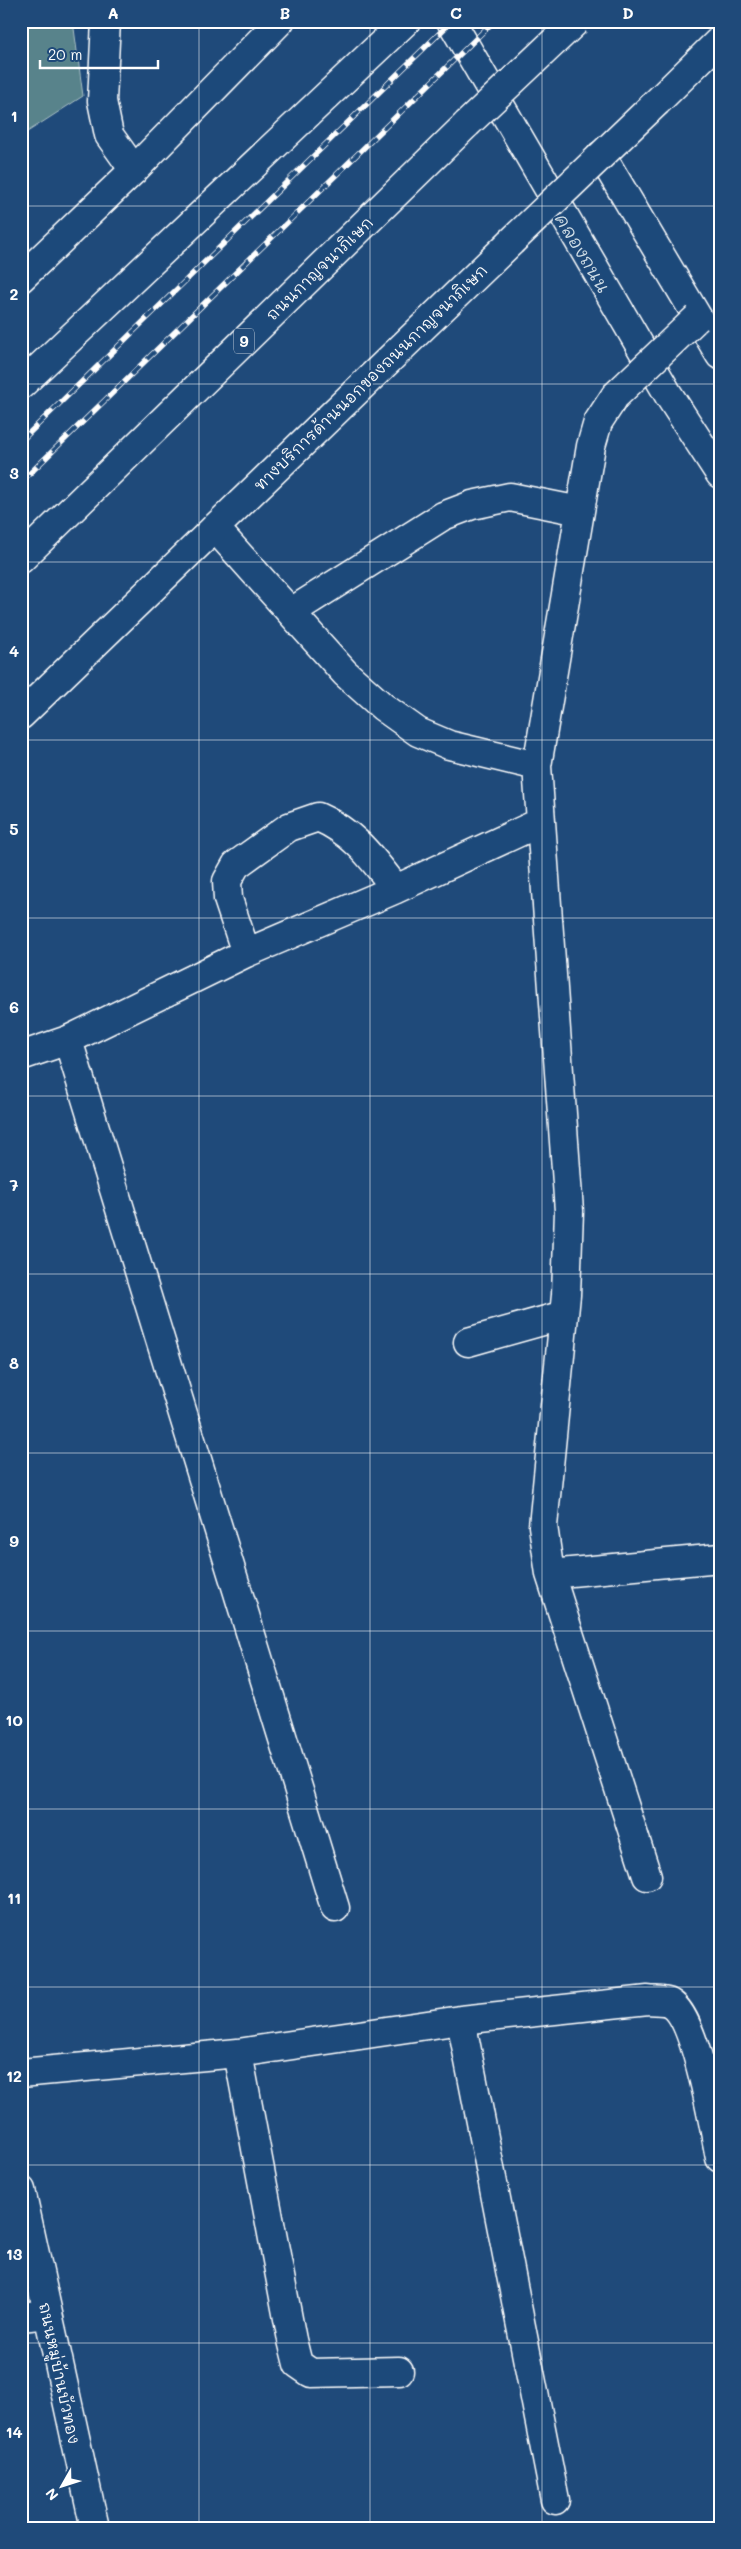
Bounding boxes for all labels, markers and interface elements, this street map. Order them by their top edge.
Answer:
text: A [107,2,119,23]
text: B [280,2,290,23]
text: C [450,2,462,23]
text: D [622,2,634,23]
scale bar [40,38,158,70]
text: 20 m [48,44,82,64]
text: 1 [10,105,18,126]
water label: คลองถนน [550,209,616,297]
street label: ถนนกาญจนาภิเษก [261,211,377,325]
street label: ทางบริการด้านนอกของถนนกาญจนาภิเษก [248,259,491,495]
text: 2 [10,283,19,304]
road number: 9 [234,328,254,354]
text: 3 [9,462,19,483]
text: 4 [9,640,19,661]
text: 5 [9,818,19,839]
text: 6 [9,996,19,1017]
text: 7 [10,1174,19,1195]
text: 8 [9,1352,19,1373]
text: 9 [9,1530,19,1551]
text: 10 [5,1709,23,1730]
text: 11 [7,1887,21,1908]
text: 12 [6,2065,22,2086]
text: 13 [6,2243,23,2264]
street label: ถนนหมู่บ้านบัวทอง [32,2300,85,2446]
text: 14 [5,2421,23,2442]
north arrow [38,2462,88,2512]
text: N [41,2484,62,2505]

